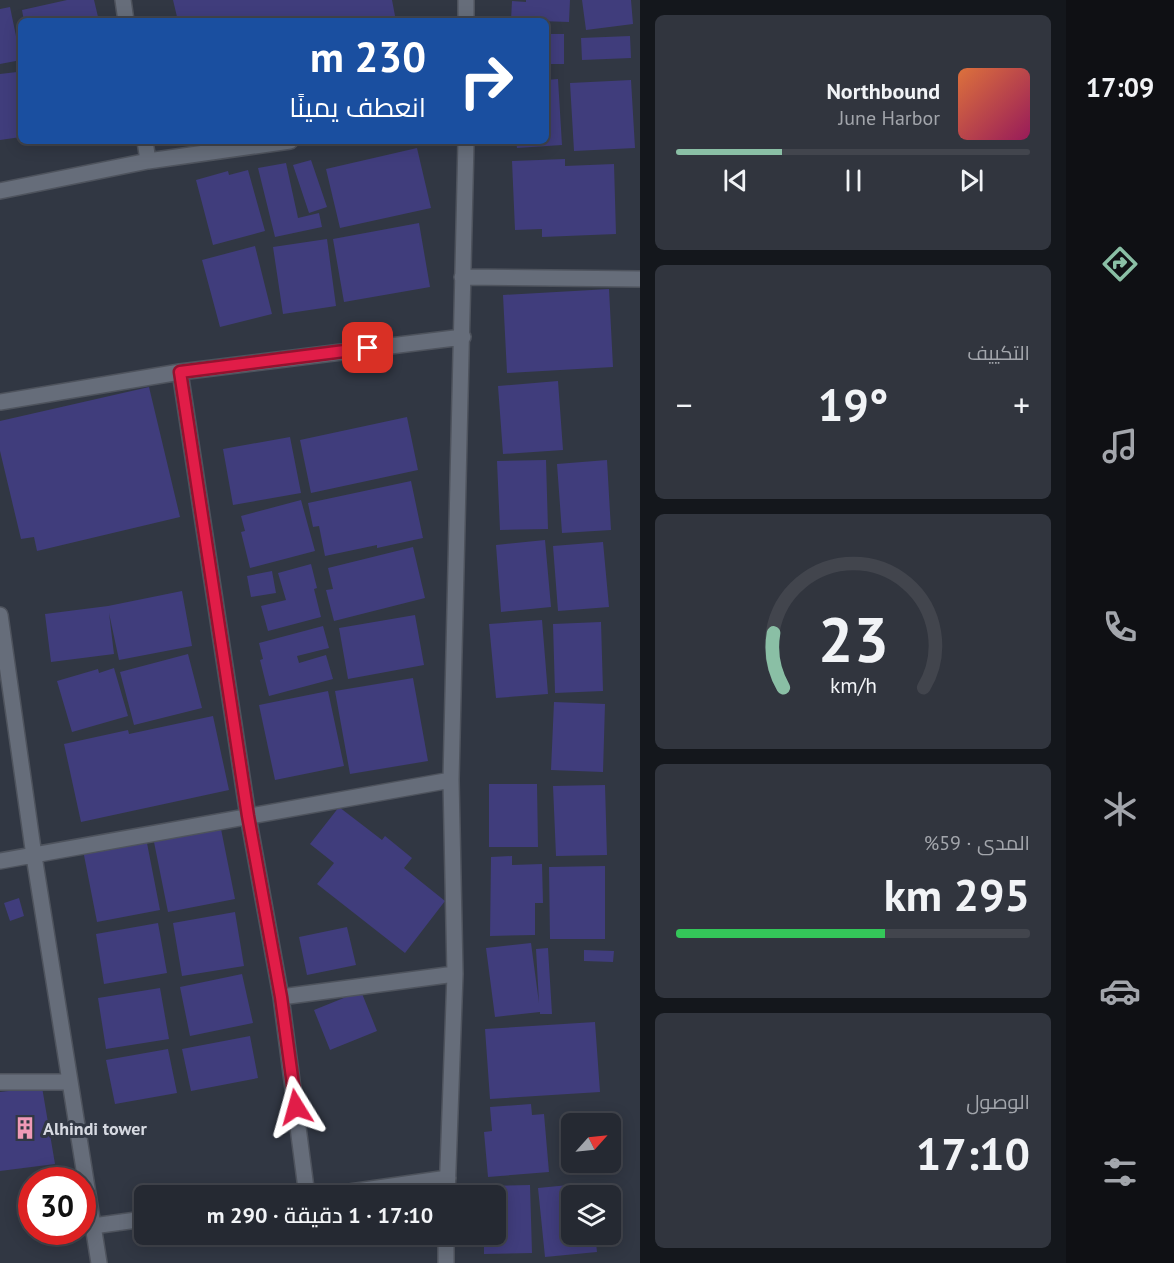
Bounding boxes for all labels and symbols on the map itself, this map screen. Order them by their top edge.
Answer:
pin [342,322,393,373]
position arrow [264,1075,328,1139]
north arrow [561,1113,621,1173]
building icon: Alhindi tower [12,1115,38,1141]
place label: Alhindi tower [43,1117,147,1140]
speed limit sign: 30 [18,1167,96,1245]

